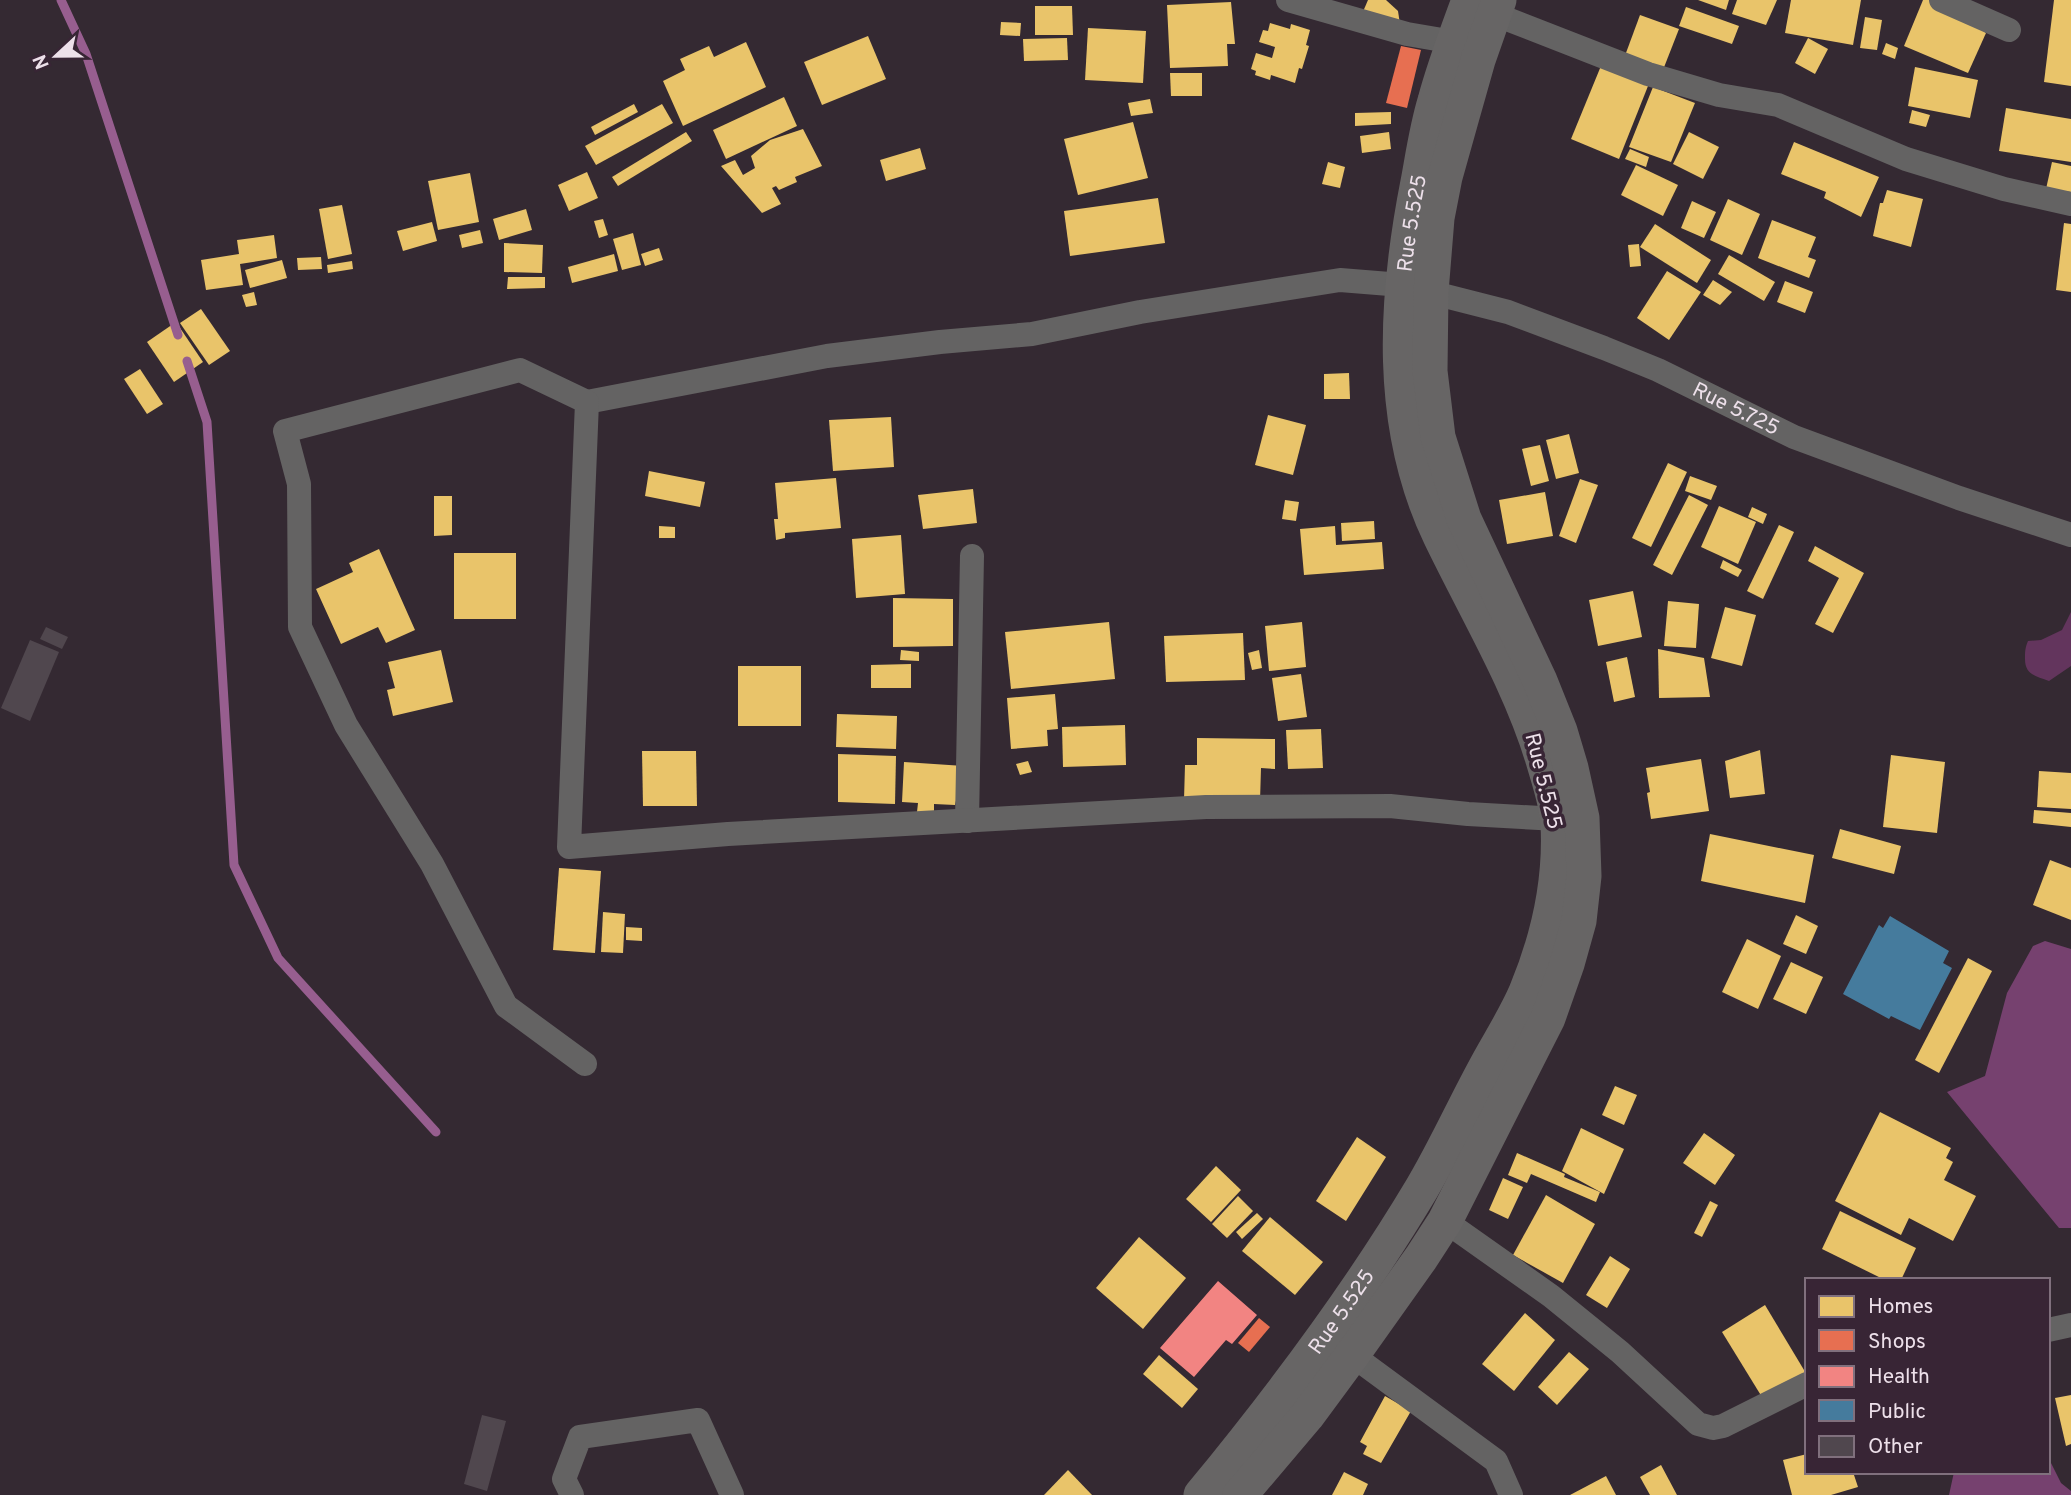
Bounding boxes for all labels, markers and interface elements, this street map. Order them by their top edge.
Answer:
north arrow [21,21,91,91]
text: N [28,51,56,72]
street label: Rue 5.525 [1392,172,1434,273]
street label: Rue 5.725 [1688,377,1784,443]
street label: Rue 5.525 [1518,730,1568,832]
street label: Rue 5.525 [1303,1265,1382,1361]
legend [1805,1278,2050,1474]
text: Homes [1868,1294,1933,1321]
text: Shops [1868,1329,1926,1356]
text: Health [1868,1364,1930,1391]
text: Public [1868,1399,1926,1426]
text: Other [1868,1434,1923,1461]

